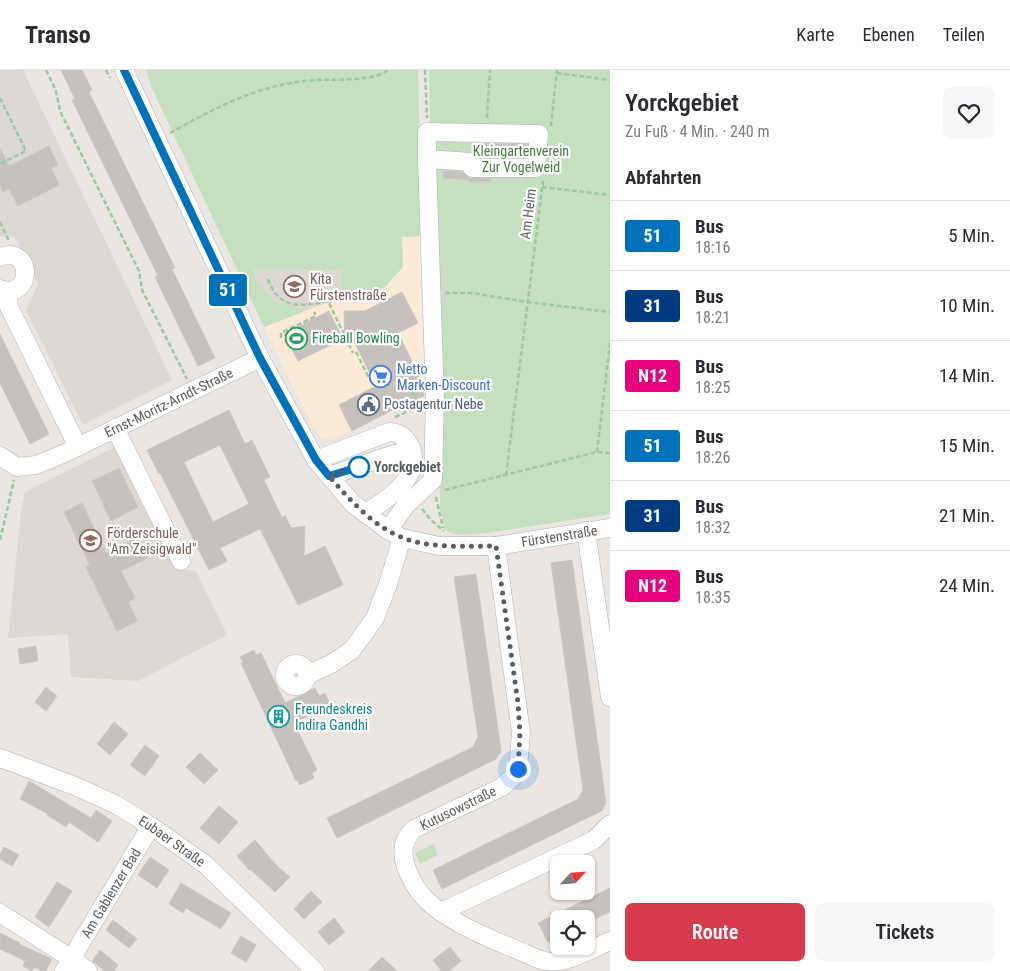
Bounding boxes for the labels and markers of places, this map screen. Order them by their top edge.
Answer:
place label: Kita Fürstenstraße [310,271,387,303]
school or university icon: Kita Fürstenstraße [282,275,306,299]
sports icon: Fireball Bowling [284,326,308,350]
place label: Fireball Bowling [312,330,400,346]
place label: Netto Marken-Discount [397,361,490,393]
supermarket icon: Netto Marken-Discount [369,365,393,389]
public building icon: Postagentur Nebe [356,392,380,416]
place label: Postagentur Nebe [384,396,484,412]
marker: Yorckgebiet [348,456,370,478]
place label: Yorckgebiet [374,459,441,475]
place label: Förderschule "Am Zeisigwald" [107,525,196,557]
school or university icon: Förderschule "Am Zeisigwald" [79,529,103,553]
place label: Freundeskreis Indira Gandhi [295,701,372,733]
building icon: Freundeskreis Indira Gandhi [267,705,291,729]

